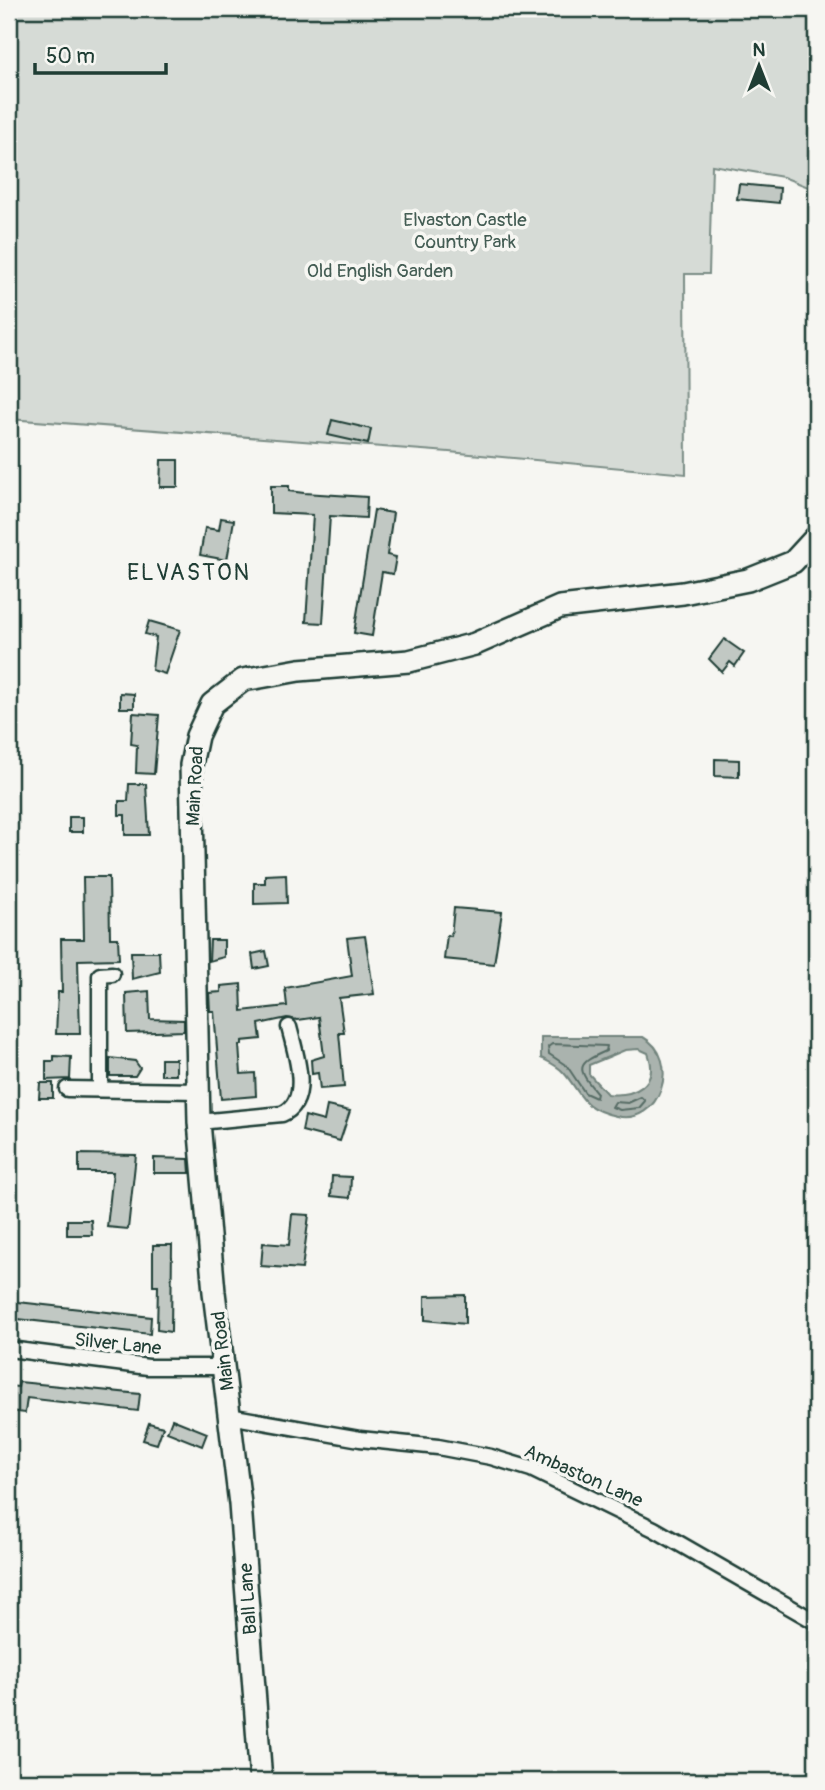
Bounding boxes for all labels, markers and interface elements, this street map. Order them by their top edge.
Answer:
scale bar [35,32,166,76]
north arrow [724,32,794,102]
text: N [753,38,766,62]
text: 50 m [46,43,95,70]
park label: Elvaston Castle Country Park [403,208,527,254]
park label: Old English Garden [307,259,453,283]
district label: ELVASTON [127,558,251,587]
street label: Main Road [181,746,209,827]
street label: Main Road [206,1310,240,1392]
street label: Silver Lane [73,1328,163,1361]
street label: Ambaston Lane [521,1439,647,1513]
street label: Ball Lane [233,1562,262,1636]

